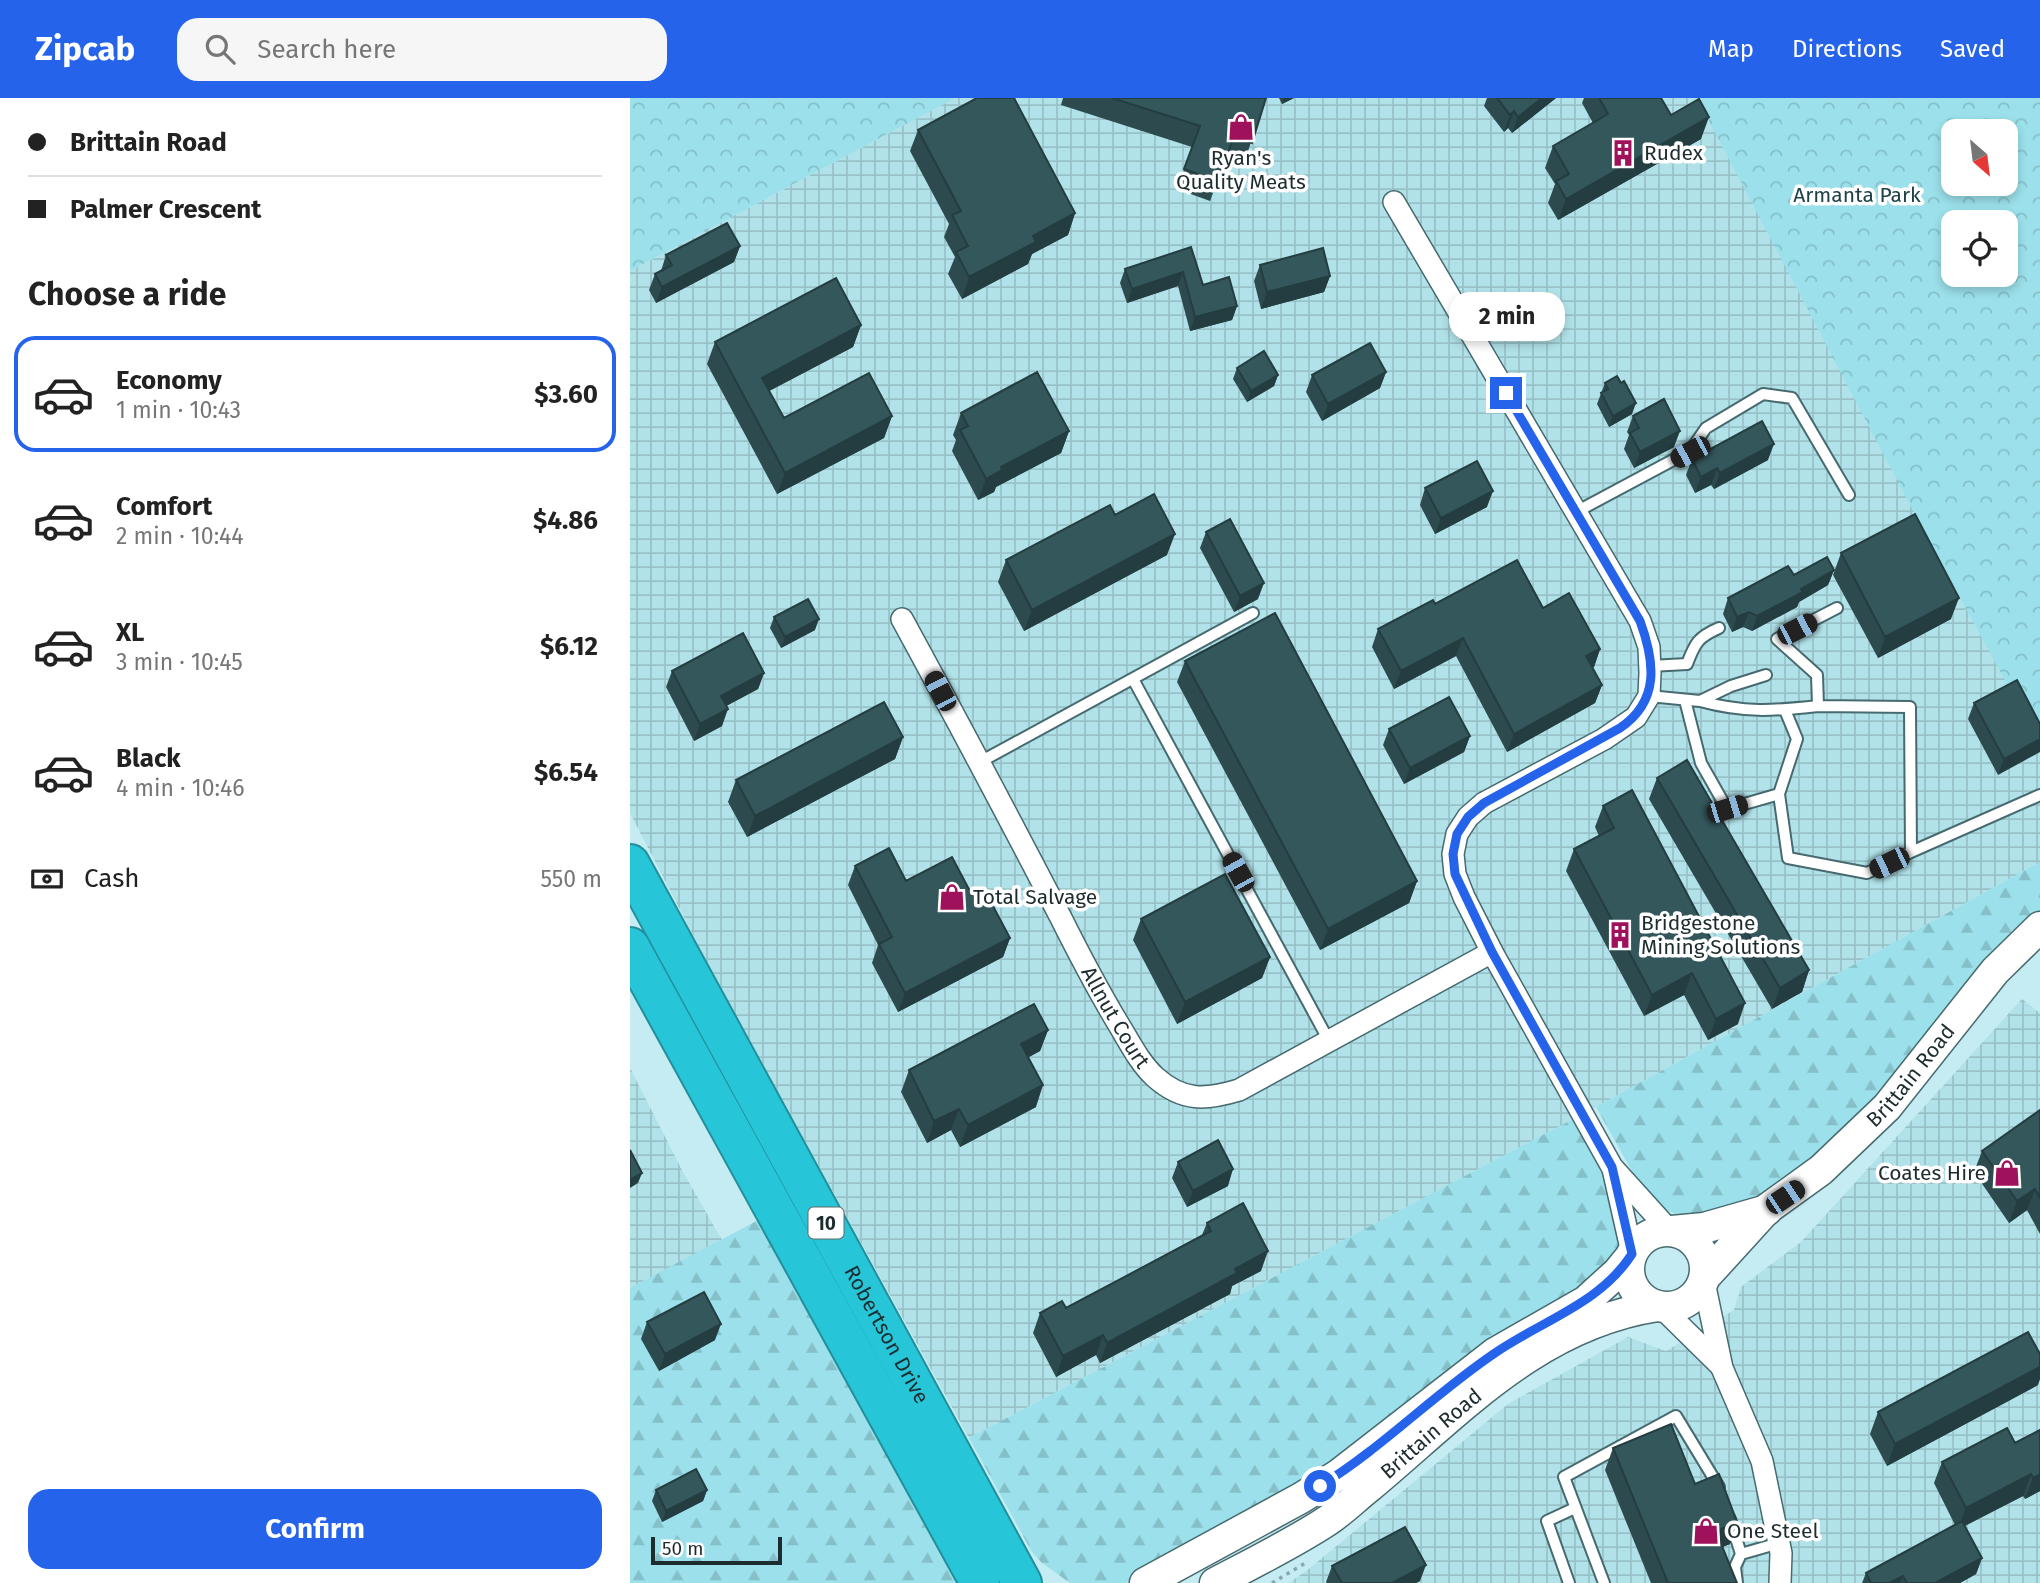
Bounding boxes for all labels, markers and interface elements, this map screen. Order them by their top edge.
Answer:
search box [177,18,667,81]
text: Zipcab [35,29,135,69]
icon: search [201,30,239,68]
text: Search here [257,34,396,65]
text: Map [1708,35,1754,63]
text: Directions [1792,35,1902,63]
text: Saved [1940,35,2005,63]
shop icon: Ryan's Quality Meats [1226,112,1256,142]
north arrow [1941,119,2018,196]
map controls [1941,119,2018,287]
text: Brittain Road [70,127,227,158]
building icon: Rudex [1608,138,1638,168]
place label: Rudex [1644,140,1704,166]
place label: Ryan's Quality Meats [1176,145,1306,195]
park label: Armanta Park [1793,182,1921,208]
text: Palmer Crescent [70,194,261,225]
button: locate [1941,210,2018,287]
text: Choose a ride [28,275,226,313]
callout: 2 min [1448,292,1564,341]
text: 2 min [1479,302,1535,330]
icon: car [32,363,95,426]
text: Economy [116,365,222,396]
route end [1490,377,1522,409]
text: $3.60 [534,379,598,410]
text: 1 min · 10:43 [116,396,241,424]
car [1667,433,1714,471]
icon: car [32,489,95,552]
text: Comfort [116,491,212,522]
text: $4.86 [533,505,598,536]
text: 2 min · 10:44 [116,522,244,550]
car [1774,610,1821,648]
icon: car [32,615,95,678]
text: XL [116,617,144,648]
text: $6.12 [540,631,598,662]
text: 3 min · 10:45 [116,648,243,676]
car [921,668,960,714]
icon: car [32,741,95,804]
text: Black [116,743,181,774]
text: $6.54 [534,757,598,788]
text: 4 min · 10:46 [116,774,244,802]
car [1704,793,1751,825]
car [1866,844,1913,882]
car [1219,849,1258,895]
icon: cash [28,860,66,898]
text: Cash [84,863,140,894]
text: 550 m [540,865,602,893]
shop icon: Total Salvage [937,882,967,912]
place label: Total Salvage [973,884,1097,910]
place label: Bridgestone Mining Solutions [1641,910,1800,960]
building icon: Bridgestone Mining Solutions [1605,920,1635,950]
street label: Allnut Court [1075,962,1155,1074]
street label: Brittain Road [1861,1019,1961,1133]
shop icon: Coates Hire [1992,1158,2022,1188]
place label: Coates Hire [1878,1160,1986,1186]
car [1762,1177,1809,1217]
road number: 10 [808,1208,844,1238]
street label: Robertson Drive [838,1261,935,1408]
street label: Brittain Road [1375,1383,1487,1485]
route start [1304,1470,1336,1502]
button: Confirm [28,1489,602,1569]
shop icon: One Steel [1691,1516,1721,1546]
place label: One Steel [1727,1518,1819,1544]
scale bar [651,1534,782,1566]
text: 50 m [662,1537,703,1560]

